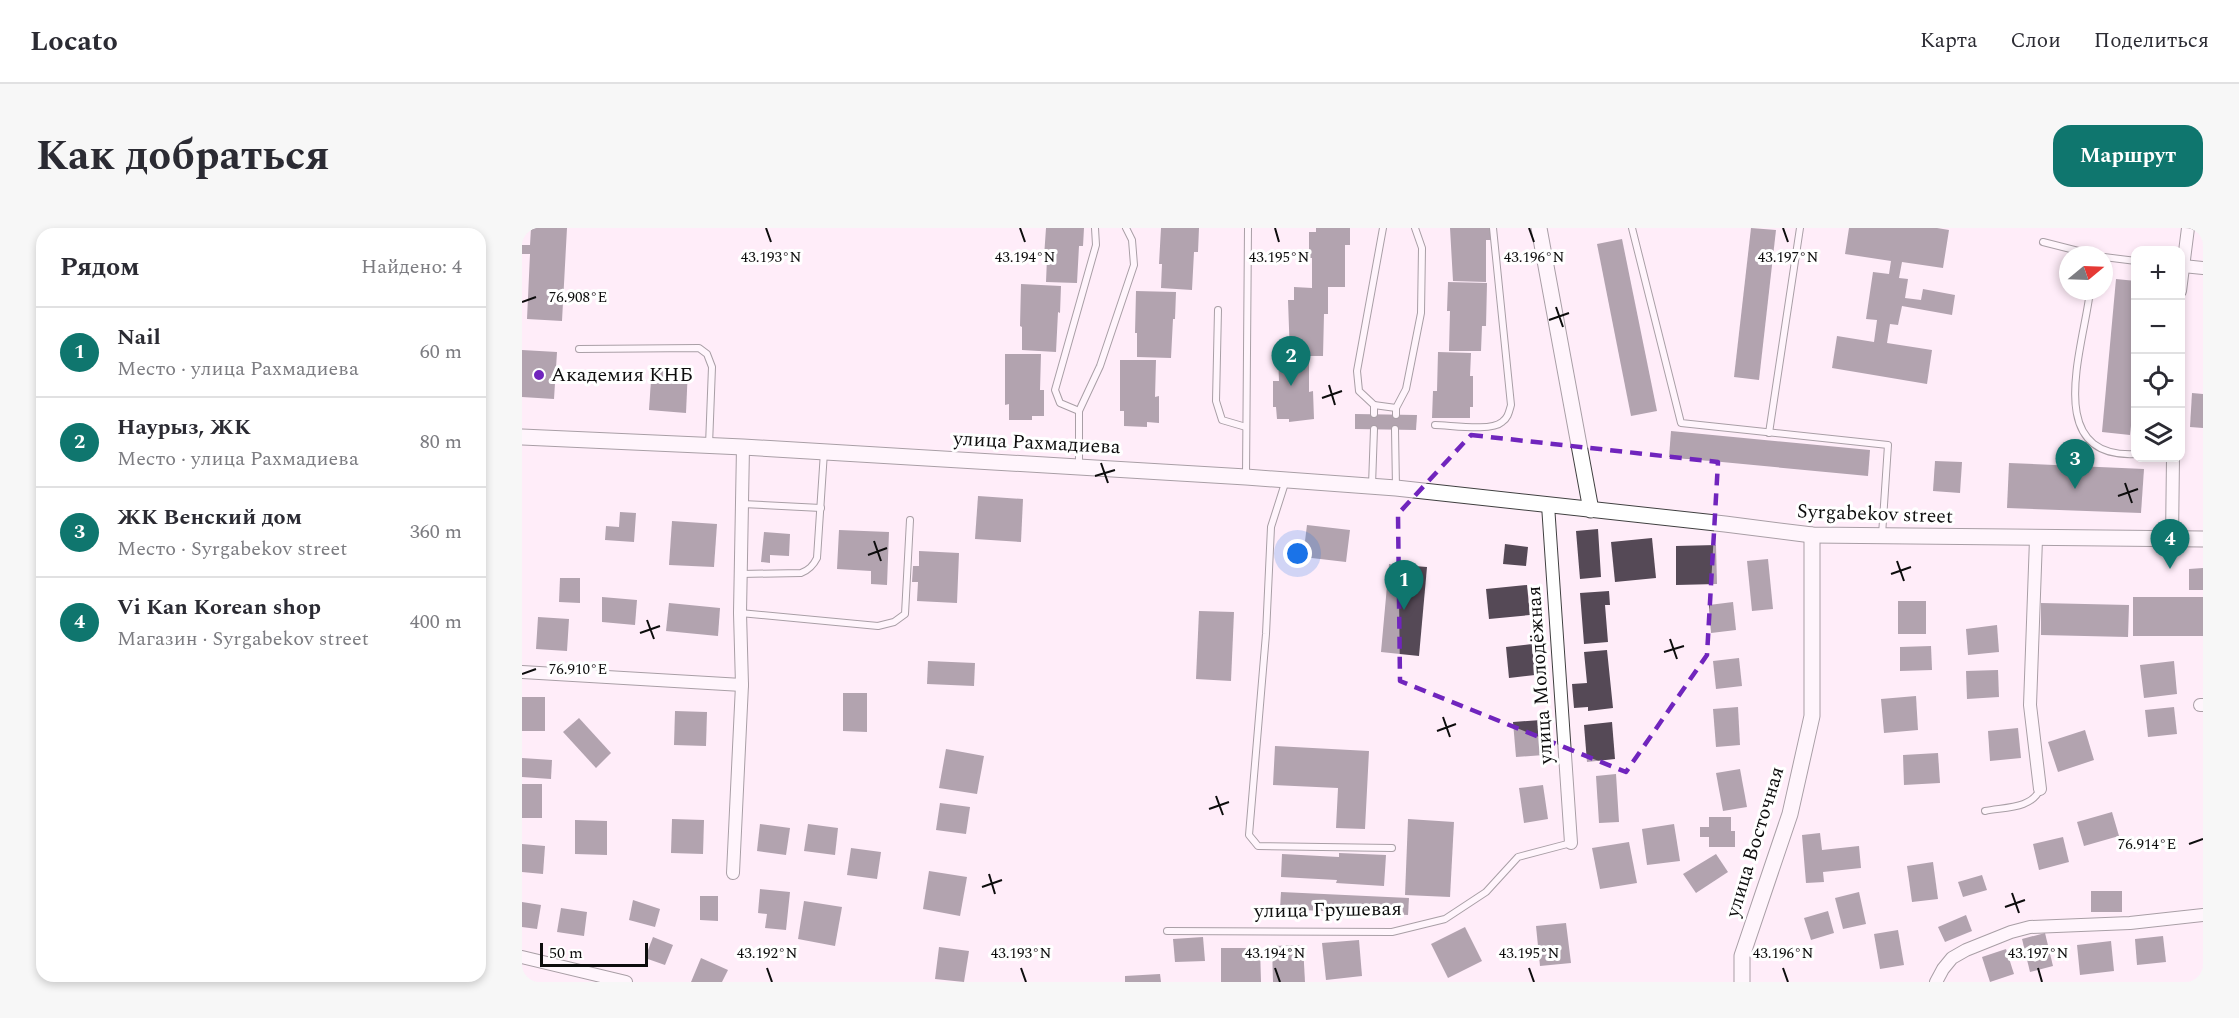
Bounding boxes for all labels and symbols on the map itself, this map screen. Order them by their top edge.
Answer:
text: 43.193°N [741,246,801,269]
text: 43.194°N [995,246,1055,269]
text: 43.195°N [1249,246,1309,269]
text: 43.196°N [1504,246,1564,269]
text: 43.197°N [1758,246,1818,269]
north arrow [2059,246,2113,300]
text: 76.908°E [549,286,607,309]
pin: 2 [1272,336,1310,386]
place label: Академия КНБ [551,360,693,390]
marker: Академия КНБ [532,368,546,382]
street label: улица Рахмадиева [952,424,1122,462]
pin: 3 [2056,440,2094,489]
street label: Syrgabekov street [1796,496,1954,532]
pin: 4 [2150,520,2190,569]
your location [1283,539,1312,568]
pin: 1 [1384,560,1424,610]
street label: улица Молодёжная [1519,585,1561,766]
text: 76.910°E [549,658,607,681]
street label: улица Восточная [1717,763,1792,922]
text: 76.914°E [2118,833,2176,856]
street label: улица Грушевая [1253,894,1402,926]
scale bar [540,940,648,968]
text: 43.192°N [737,942,797,965]
text: 43.193°N [991,942,1051,965]
text: 43.194°N [1245,942,1305,965]
text: 43.195°N [1499,942,1559,965]
text: 43.196°N [1753,942,1813,965]
text: 43.197°N [2008,942,2068,965]

